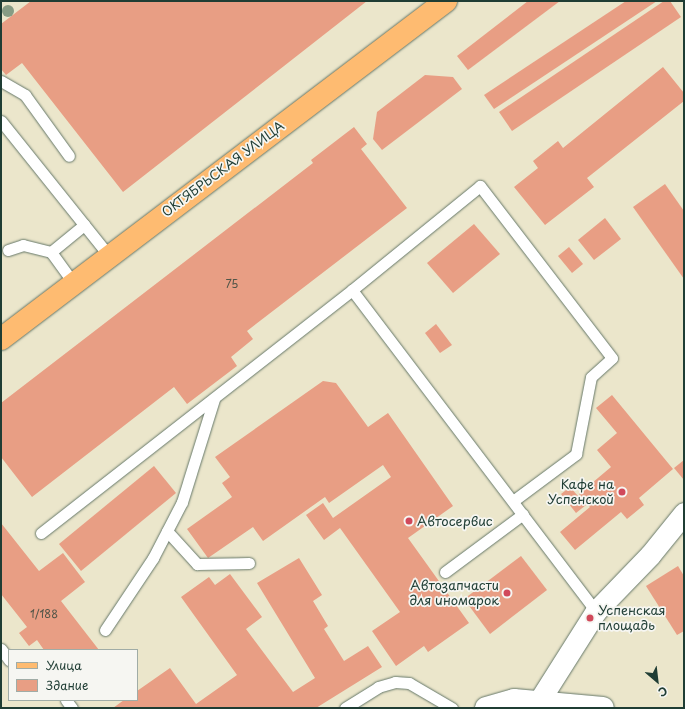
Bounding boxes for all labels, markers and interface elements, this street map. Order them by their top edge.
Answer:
street label: ОКТЯБРЬСКАЯ УЛИЦА [159,118,287,220]
house number: 75 [226,277,238,291]
place label: Кафе на Успенской [547,477,614,508]
marker: Кафе на Успенской [617,487,627,497]
place label: Автосервис [417,513,493,529]
marker: Автосервис [404,516,414,526]
place label: Автозапчасти для иномарок [410,578,499,609]
marker: Автозапчасти для иномарок [502,588,512,598]
place label: Успенская площадь [598,603,665,634]
house number: 1/188 [30,607,58,621]
marker: Успенская площадь [585,613,595,623]
legend [8,649,138,701]
text: Улица [46,656,82,674]
north arrow [637,661,677,701]
text: Здание [46,676,88,694]
text: С [655,683,671,701]

